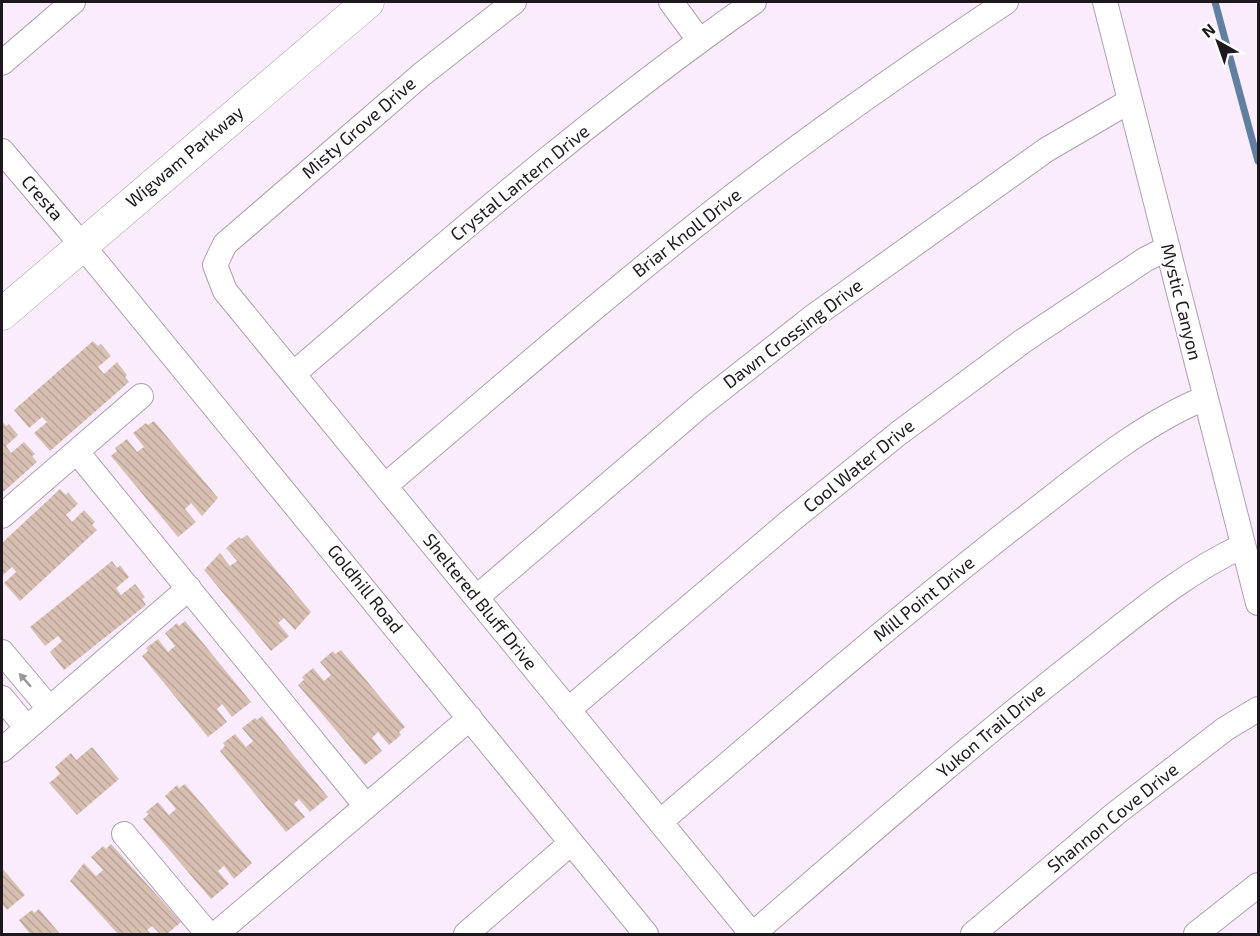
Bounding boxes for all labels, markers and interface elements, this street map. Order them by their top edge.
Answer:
north arrow [1188,12,1248,72]
text: N [1198,19,1219,41]
street label: Misty Grove Drive [297,72,420,183]
street label: Wigwam Parkway [121,100,248,212]
street label: Crystal Lantern Drive [445,119,593,245]
street label: Cresta [17,170,68,224]
street label: Briar Knoll Drive [628,183,745,281]
street label: Mystic Canyon [1157,241,1207,362]
street label: Dawn Crossing Drive [718,274,866,393]
street label: Cool Water Drive [799,414,918,517]
street label: Sheltered Bluff Drive [419,529,543,674]
street label: Goldhill Road [323,540,408,637]
street label: Mill Point Drive [868,551,978,646]
one-way arrow [19,672,32,688]
street label: Yukon Trail Drive [932,679,1049,782]
street label: Shannon Cove Drive [1042,758,1182,877]

